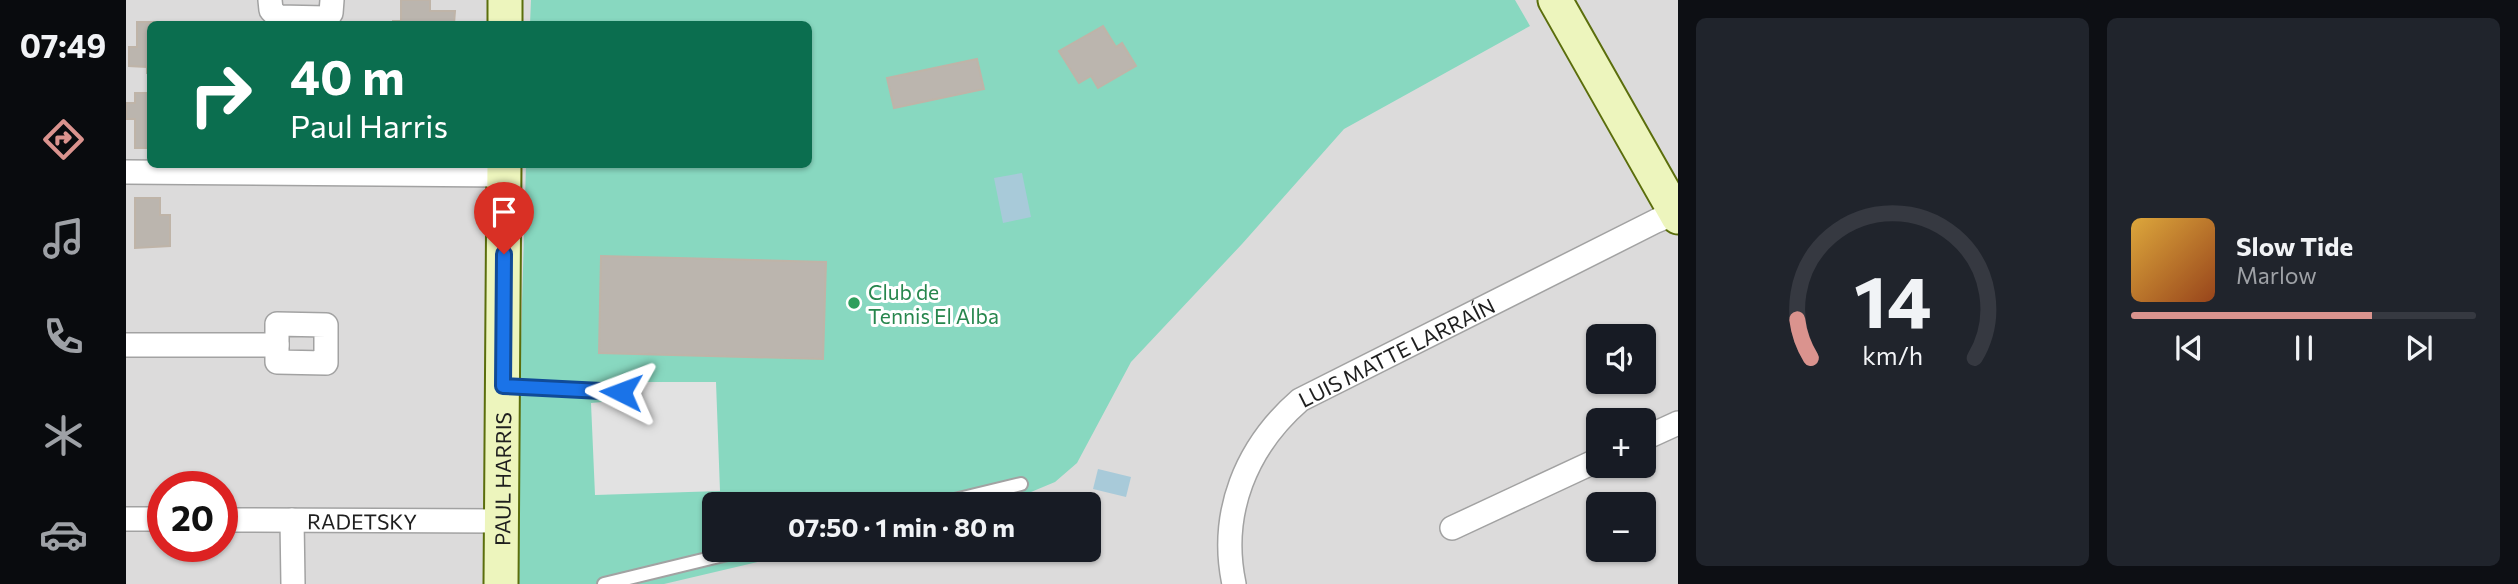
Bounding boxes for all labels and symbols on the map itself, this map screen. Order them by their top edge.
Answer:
pin [474,182,534,254]
place label: Club de Tennis El Alba [868,279,999,328]
street label: LUIS MATTE LARRAÍN [1294,292,1498,411]
marker: Club de Tennis El Alba [846,295,862,311]
position arrow [584,355,658,429]
street label: PAUL HARRIS [489,412,515,546]
speed limit sign: 20 [147,471,238,562]
street label: RADETSKY [307,508,417,533]

